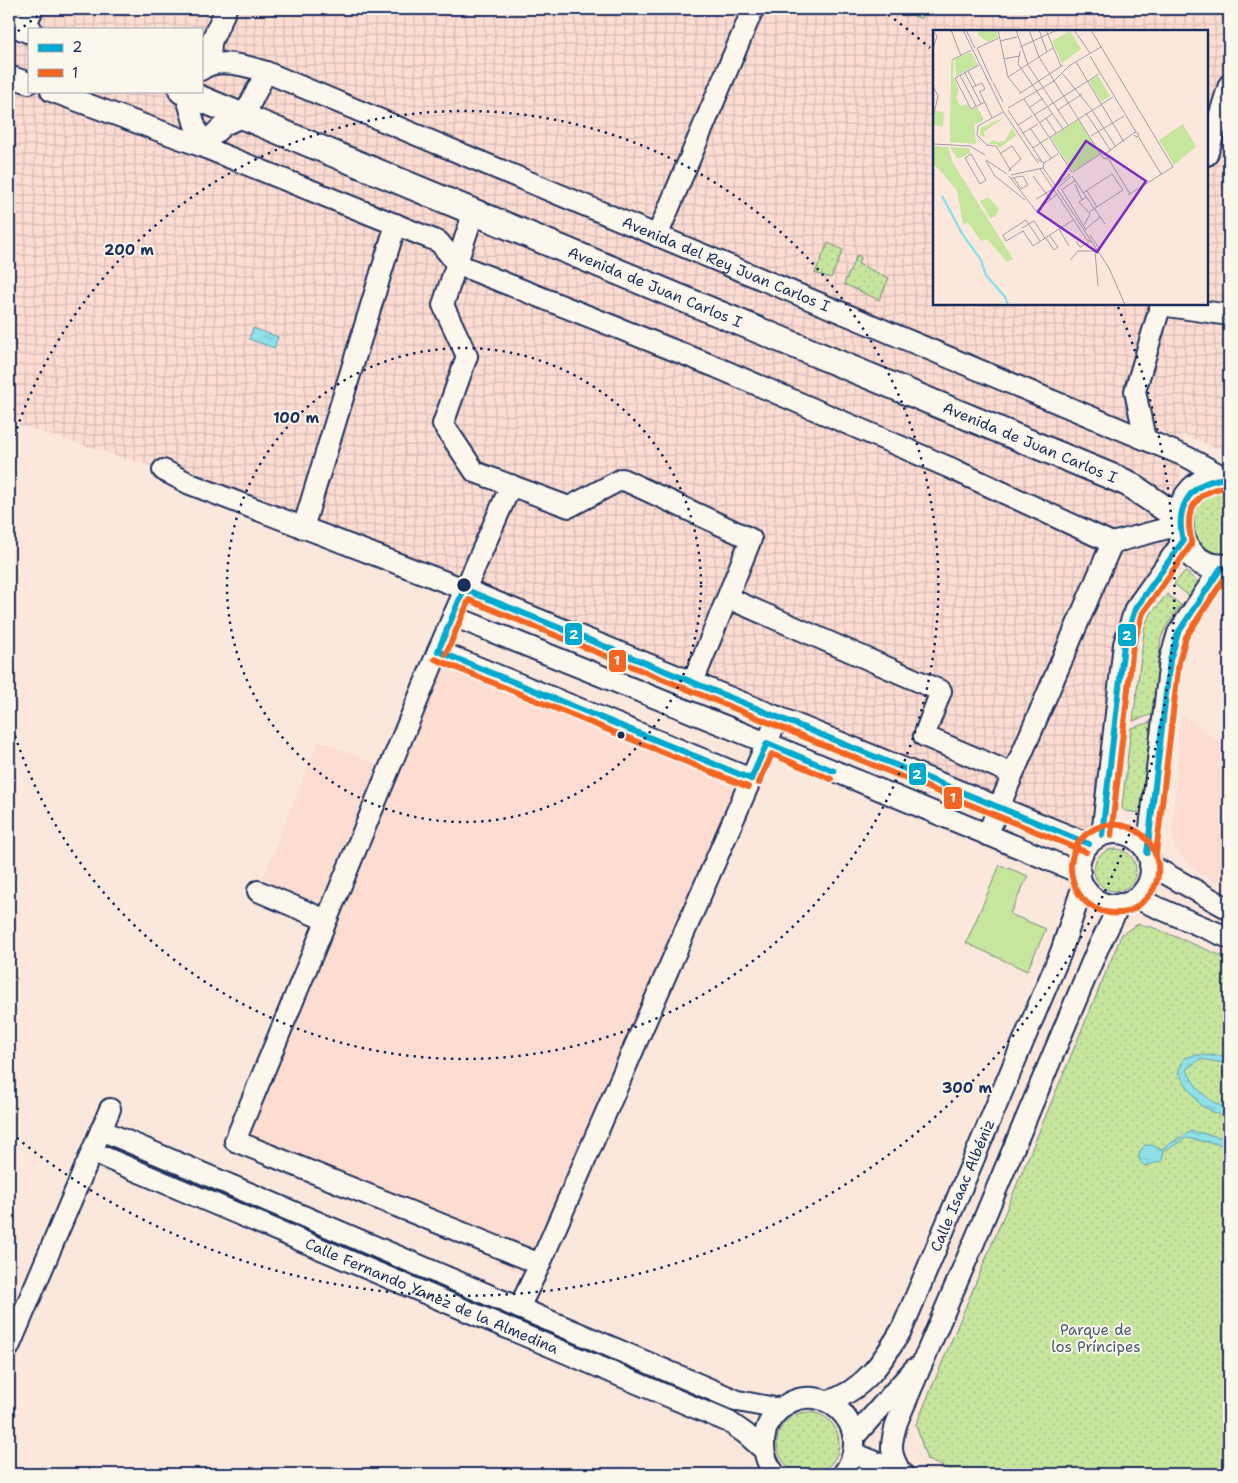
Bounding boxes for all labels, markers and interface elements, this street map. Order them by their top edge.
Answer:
legend [28,28,202,92]
inset map [933,30,1208,305]
text: 2 [72,37,83,57]
text: 1 [72,63,78,83]
street label: Avenida del Rey Juan Carlos I [619,212,833,317]
text: 200 m [104,240,154,260]
street label: Avenida de Juan Carlos I [565,242,745,332]
street label: Avenida de Juan Carlos I [940,398,1120,488]
text: 100 m [273,408,319,428]
centre of rings [455,576,473,594]
line badge: 2 [564,622,583,646]
line badge: 2 [1117,623,1137,647]
text: 2 [569,625,579,643]
text: 2 [1122,626,1132,644]
line badge: 1 [608,649,627,673]
text: 1 [614,651,620,669]
unlabelled marker [616,730,626,740]
line badge: 2 [908,762,927,786]
text: 2 [912,765,922,783]
line badge: 1 [943,786,963,810]
text: 1 [950,788,956,806]
text: 300 m [942,1078,992,1098]
street label: Calle Isaac Albéniz [926,1116,999,1255]
street label: Calle Fernando Yanez de la Almedina [302,1233,562,1359]
park label: Parque de los Príncipes [1051,1320,1141,1357]

